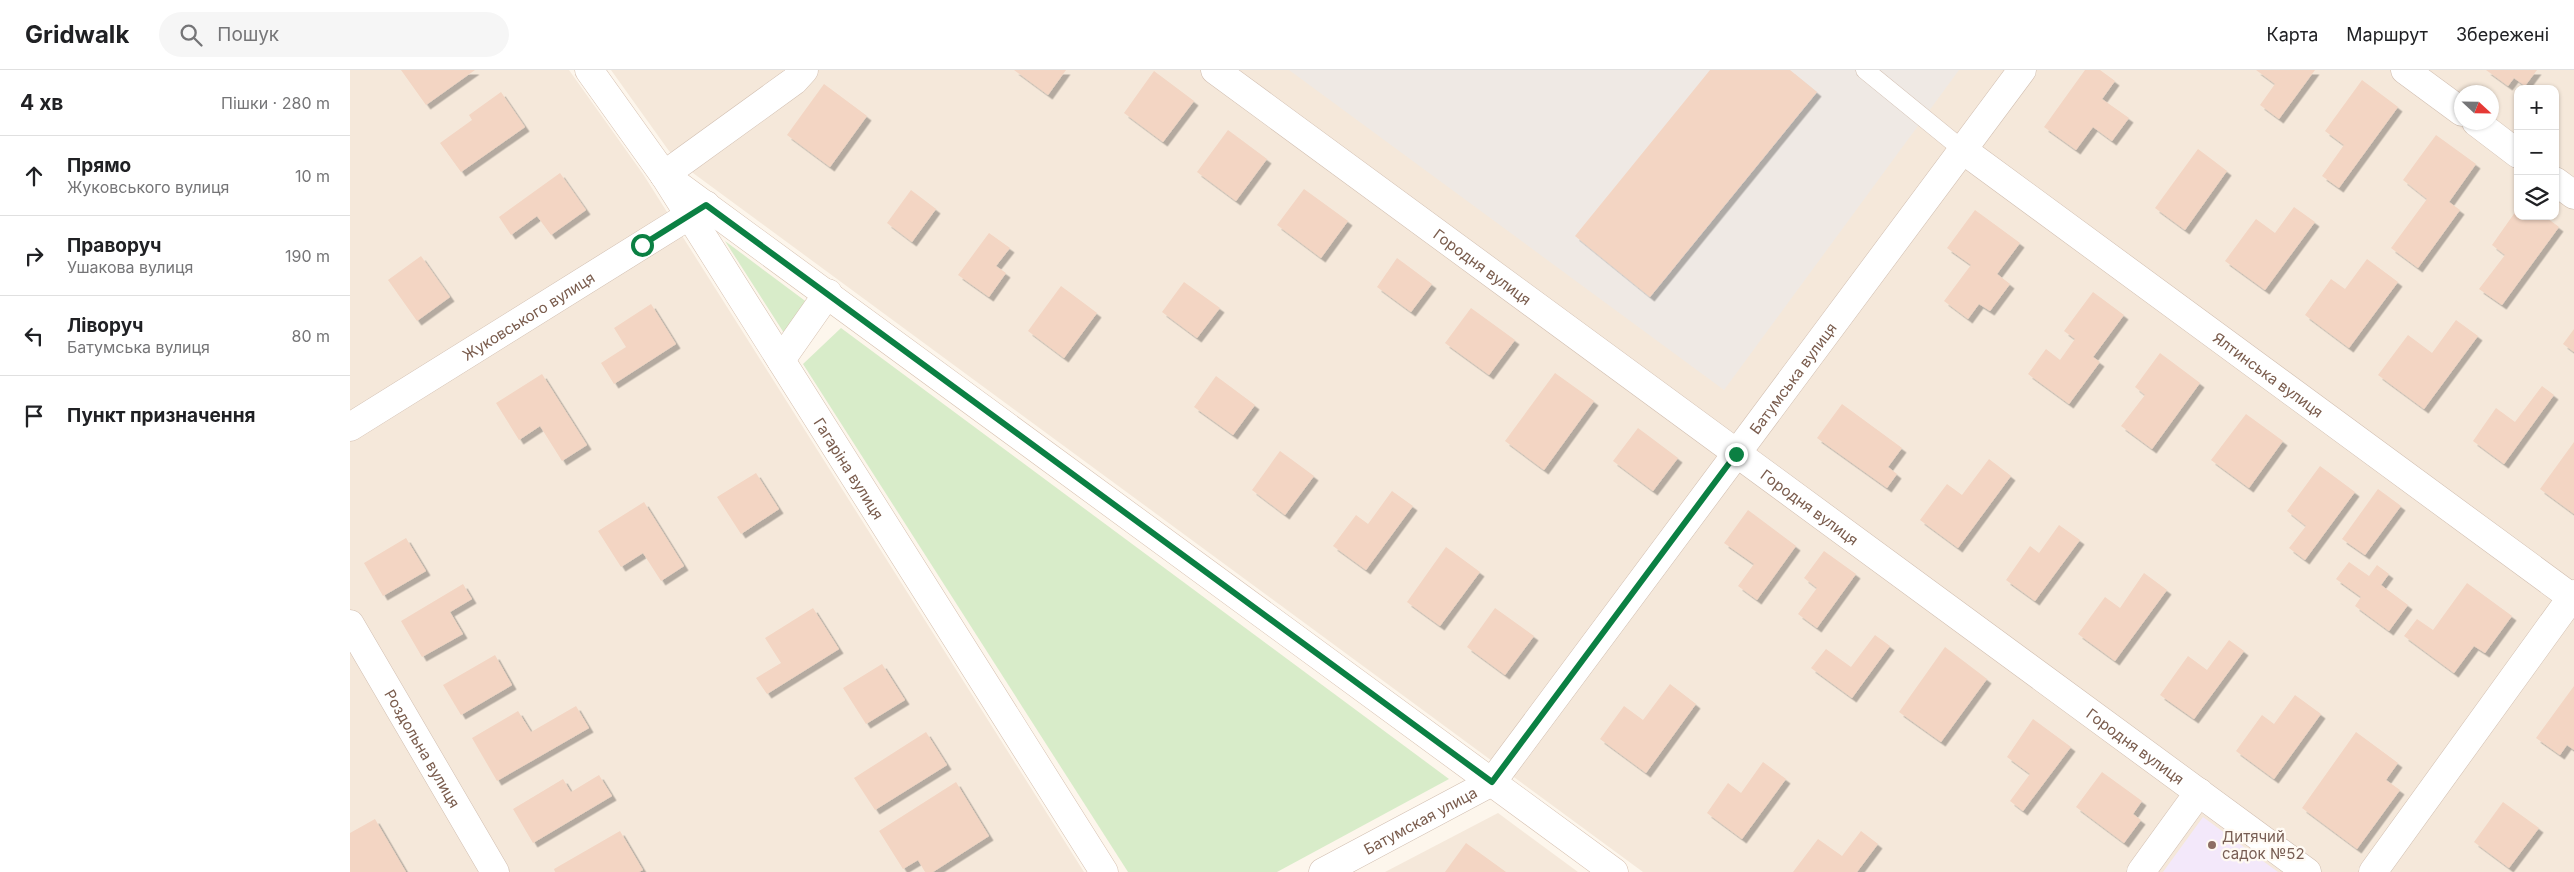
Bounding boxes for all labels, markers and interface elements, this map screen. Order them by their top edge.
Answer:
search box [159,12,509,57]
text: Gridwalk [25,20,129,49]
icon: search [177,21,205,49]
text: Пошук [217,23,279,46]
text: Карта [2267,24,2318,45]
text: Маршрут [2346,24,2428,45]
text: Збережені [2456,24,2549,45]
north arrow [2454,85,2499,130]
map controls [2514,85,2559,220]
button: + [2514,85,2559,130]
text: 4 хв [20,90,63,115]
text: Пішки · 280 m [221,93,330,113]
button: − [2514,130,2559,175]
text: Прямо [67,154,131,177]
icon: ahead [20,162,48,190]
text: 10 m [295,166,330,186]
button: layers [2514,175,2559,220]
text: Жуковського вулиця [67,177,229,197]
street label: Городня вулиця [1430,224,1535,309]
text: Праворуч [67,234,161,257]
route start [631,234,654,257]
icon: right [20,242,48,270]
text: 190 m [285,246,330,266]
text: Ушакова вулиця [67,257,193,277]
street label: Жуковського вулиця [458,267,598,364]
text: Ліворуч [67,314,143,337]
street label: Батумська вулиця [1745,319,1840,438]
icon: left [20,322,48,350]
text: 80 m [291,326,330,346]
street label: Ялтинська вулиця [2210,328,2327,421]
text: Батумська вулиця [67,337,210,357]
icon: arrive [20,402,48,430]
text: Пункт призначення [67,404,255,427]
street label: Гагаріна вулиця [810,414,888,523]
route end [1725,443,1748,466]
street label: Городня вулиця [1757,465,1862,549]
street label: Роздольна вулиця [381,686,465,811]
street label: Городня вулиця [2083,704,2188,788]
street label: Батумская улица [1360,782,1480,858]
place label: Дитячий садок №52 [2222,827,2305,863]
marker: Дитячий садок №52 [2206,839,2218,851]

